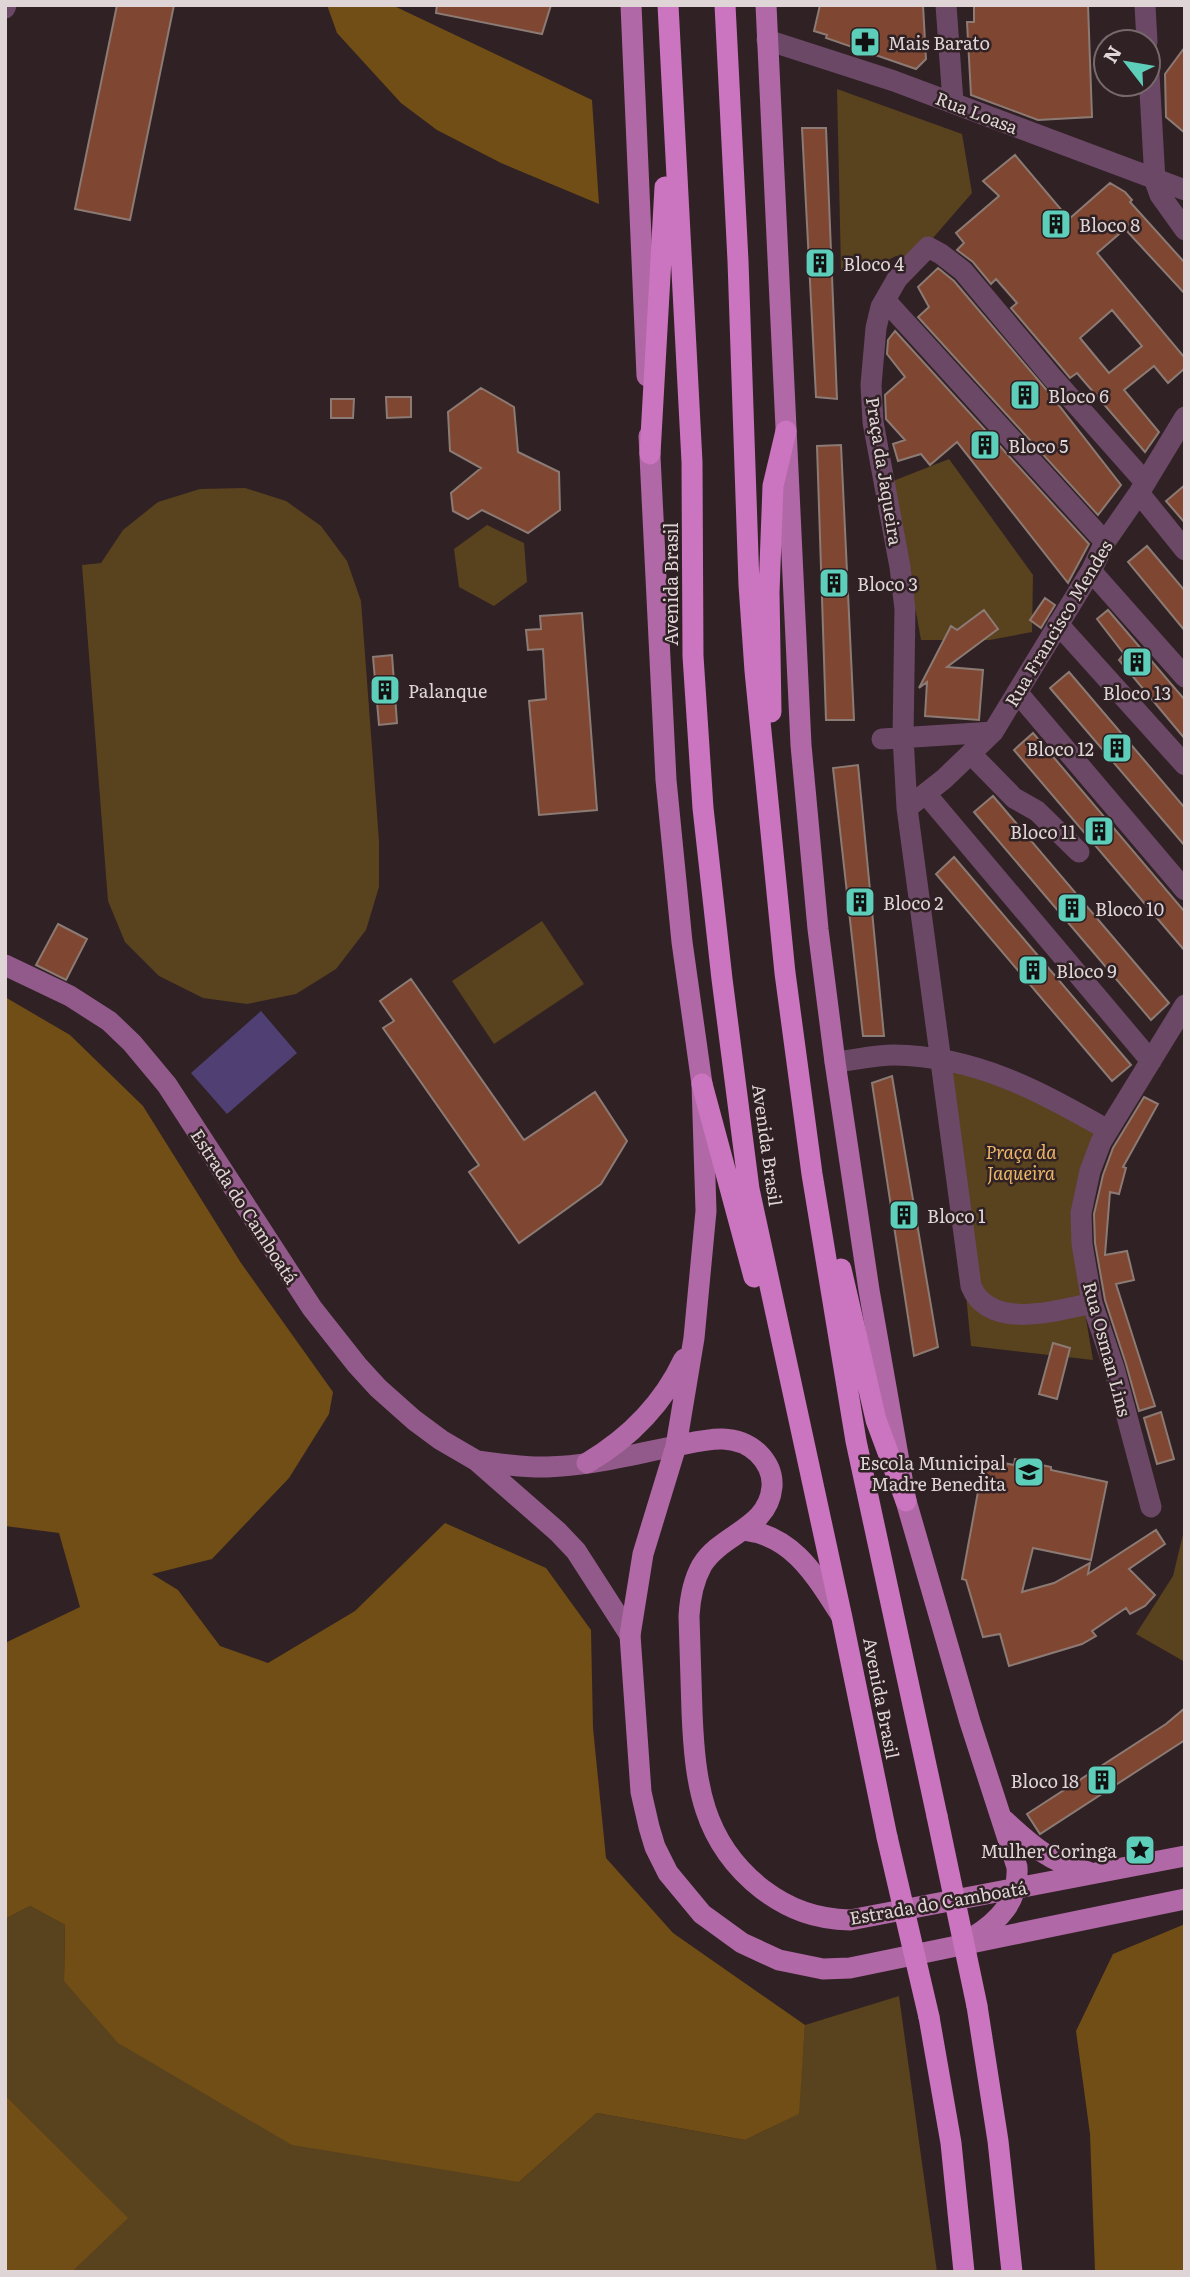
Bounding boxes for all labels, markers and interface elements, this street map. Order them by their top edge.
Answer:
pharmacy icon: Mais Barato [848,25,882,59]
north arrow [1092,28,1162,98]
place label: Mais Barato [888,29,990,56]
text: N [1095,40,1128,68]
street label: Rua Loasa [932,84,1022,140]
building icon: Bloco 8 [1039,207,1073,241]
place label: Bloco 8 [1079,211,1140,238]
building icon: Bloco 4 [803,246,837,280]
place label: Bloco 4 [843,250,904,277]
building icon: Bloco 6 [1008,378,1042,412]
place label: Bloco 6 [1048,382,1109,409]
street label: Praça da Jaqueira [860,395,910,547]
building icon: Bloco 5 [968,428,1002,462]
place label: Bloco 5 [1008,432,1068,459]
street label: Avenida Brasil [657,522,684,646]
street label: Rua Francisco Mendes [997,534,1119,712]
building icon: Bloco 3 [817,566,851,600]
place label: Bloco 3 [857,570,918,597]
building icon: Bloco 13 [1120,645,1154,679]
building icon: Palanque [368,673,402,707]
place label: Palanque [408,677,487,704]
place label: Bloco 13 [1103,679,1171,706]
building icon: Bloco 12 [1100,731,1134,765]
place label: Bloco 12 [1026,735,1094,762]
building icon: Bloco 11 [1082,814,1116,848]
place label: Bloco 11 [1010,818,1076,845]
building icon: Bloco 2 [843,885,877,919]
place label: Bloco 2 [883,889,943,916]
building icon: Bloco 10 [1055,891,1089,925]
place label: Bloco 10 [1095,895,1164,922]
building icon: Bloco 9 [1016,953,1050,987]
place label: Bloco 9 [1056,957,1117,984]
street label: Avenida Brasil [746,1082,790,1208]
street label: Estrada do Camboatá [185,1123,306,1289]
park label: Praça da Jaqueira [986,1138,1057,1186]
building icon: Bloco 1 [887,1198,921,1232]
place label: Bloco 1 [927,1202,986,1229]
street label: Rua Osman Lins [1077,1279,1139,1419]
place label: Escola Municipal Madre Benedita [860,1449,1006,1497]
school or university icon: Escola Municipal Madre Benedita [1012,1455,1046,1489]
street label: Avenida Brasil [857,1635,907,1761]
building icon: Bloco 18 [1085,1763,1119,1797]
place label: Bloco 18 [1010,1767,1079,1794]
place icon: Mulher Coringa [1123,1833,1157,1867]
place label: Mulher Coringa [980,1837,1117,1864]
street label: Estrada do Camboatá [847,1873,1029,1931]

